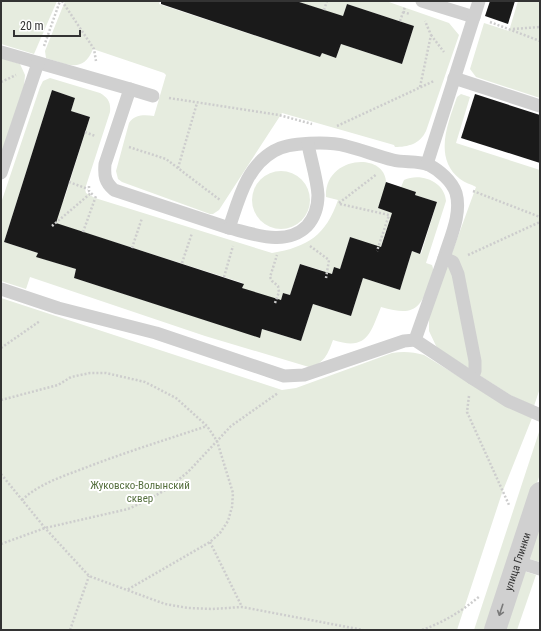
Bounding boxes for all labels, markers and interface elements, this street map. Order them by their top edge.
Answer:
scale bar [14,12,80,38]
text: 20 m [20,19,44,33]
park label: Жуковско-Волынский сквер [90,479,190,505]
street label: улица Глинки [502,531,534,593]
one-way arrow [497,603,504,616]

